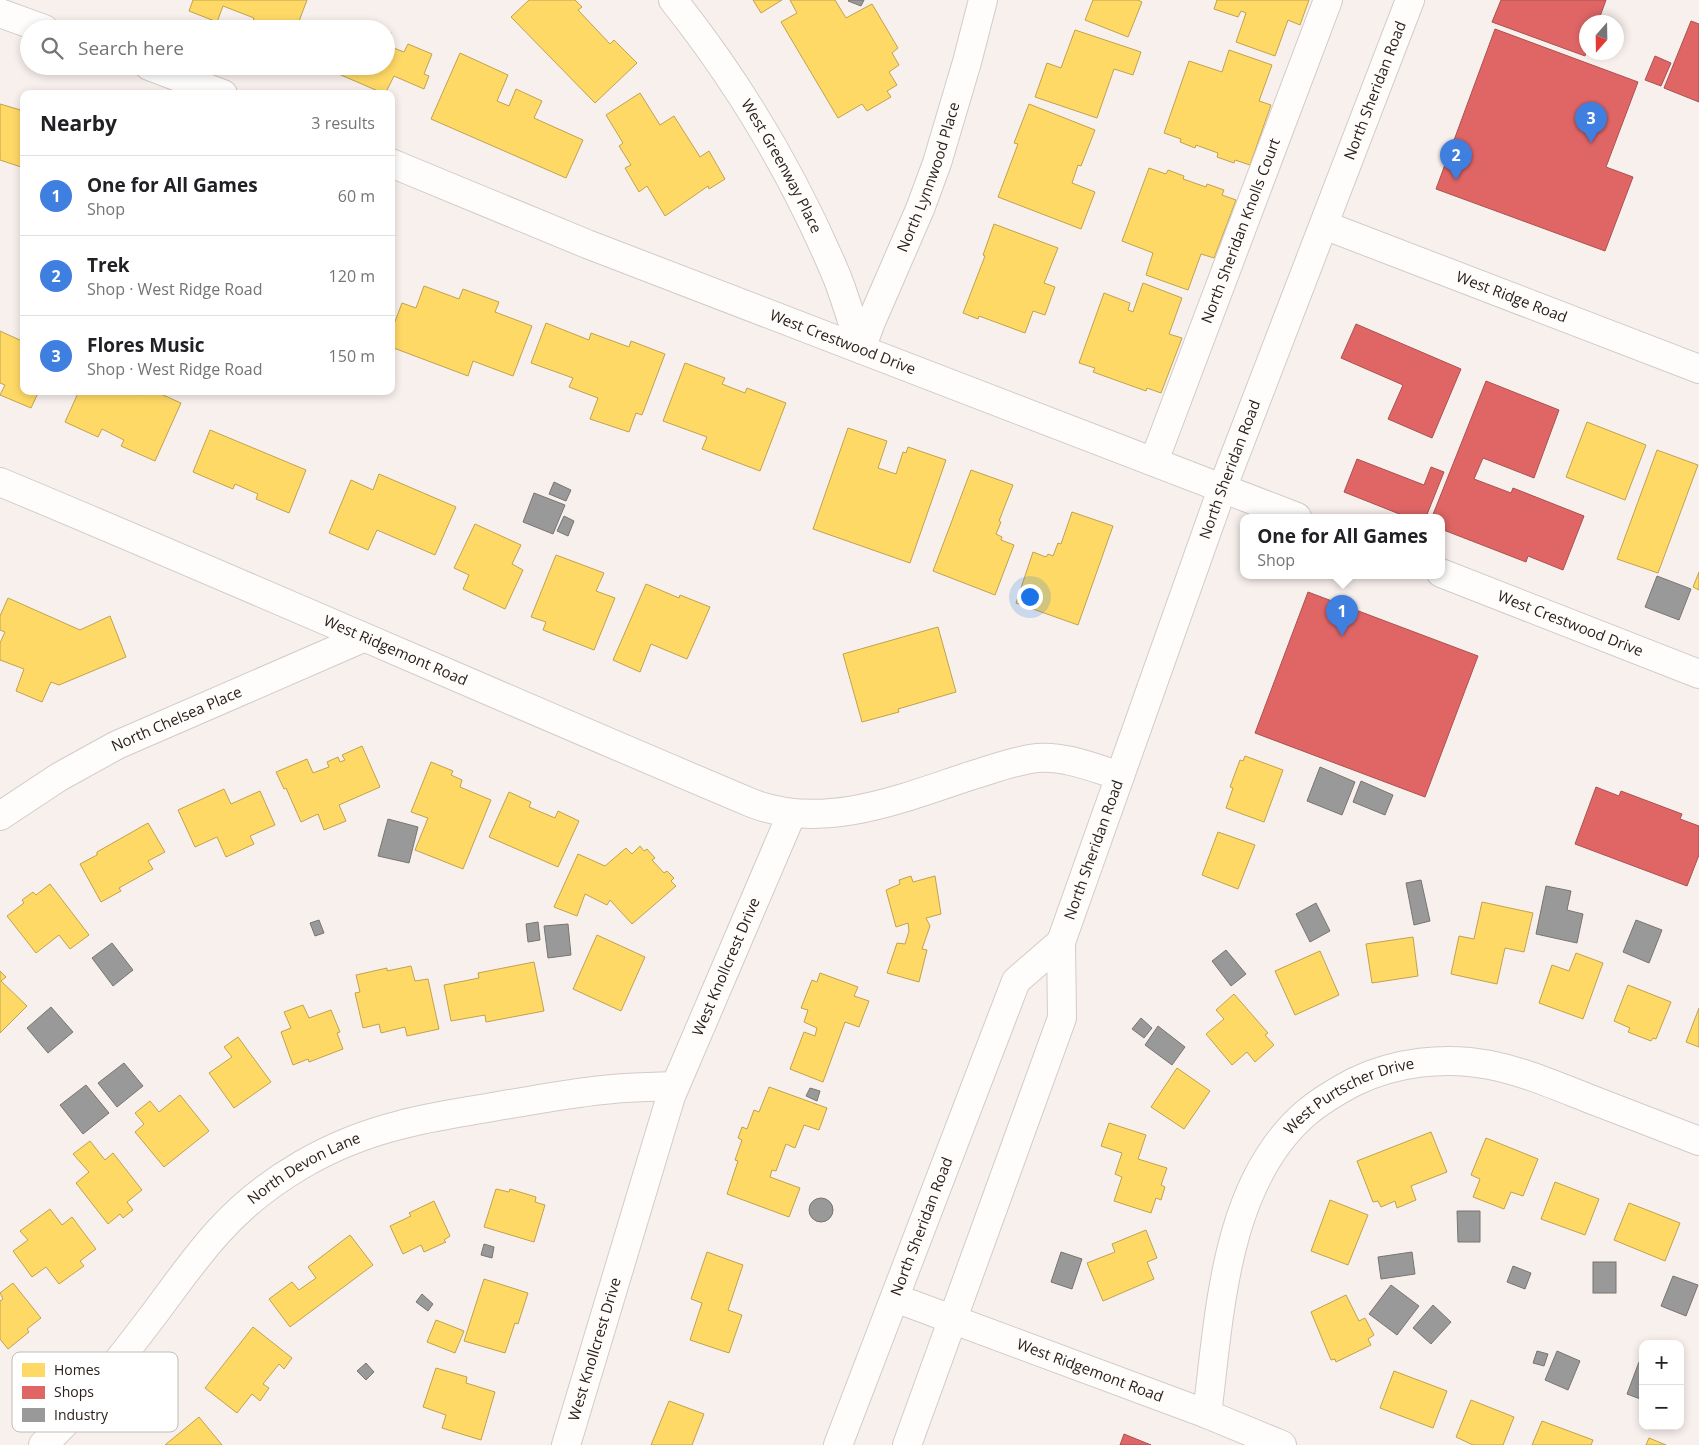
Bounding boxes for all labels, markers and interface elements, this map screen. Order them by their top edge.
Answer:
north arrow [1579,15,1624,60]
street label: North Sheridan Road [1339,18,1410,162]
search box [20,20,395,75]
icon: search [38,34,66,62]
text: Search here [78,35,184,61]
street label: West Greenway Place [737,95,827,236]
street label: North Lynnwood Place [892,99,964,255]
pin: 3 [1575,102,1607,143]
text: Nearby [40,109,117,137]
text: 3 results [311,112,375,134]
street label: North Sheridan Knolls Court [1196,135,1284,326]
pin: 2 [1440,139,1472,180]
text: One for All Games [87,172,258,198]
text: 1 [51,185,61,207]
text: 60 m [338,185,375,207]
text: Shop [87,198,125,220]
text: Trek [87,252,130,278]
text: 2 [51,265,61,287]
text: 120 m [329,265,375,287]
street label: West Ridge Road [1454,266,1570,326]
text: Shop · West Ridge Road [87,278,262,300]
street label: West Crestwood Drive [767,304,919,378]
text: Flores Music [87,332,205,358]
text: 3 [51,345,61,367]
text: 150 m [329,345,375,367]
text: Shop · West Ridge Road [87,358,262,380]
street label: North Sheridan Road [1194,397,1264,542]
popup [1240,514,1445,579]
text: One for All Games [1257,523,1428,549]
text: Shop [1257,549,1295,571]
your location [1017,584,1043,610]
street label: West Crestwood Drive [1495,585,1647,660]
pin: 1 [1326,595,1358,636]
street label: West Ridgemont Road [321,610,471,690]
street label: North Chelsea Place [108,681,245,755]
street label: North Sheridan Road [1059,777,1127,922]
street label: West Knollcrest Drive [687,894,764,1039]
street label: West Purtscher Drive [1279,1053,1415,1138]
street label: North Devon Lane [243,1127,363,1208]
street label: North Sheridan Road [885,1154,957,1298]
street label: West Knollcrest Drive [563,1275,625,1423]
street label: West Ridgemont Road [1014,1333,1166,1406]
map controls [1639,1340,1684,1430]
button: + [1639,1340,1684,1385]
legend [12,1352,178,1432]
text: Homes [54,1360,101,1379]
text: Shops [54,1382,94,1401]
button: − [1639,1385,1684,1430]
text: Industry [54,1405,109,1424]

